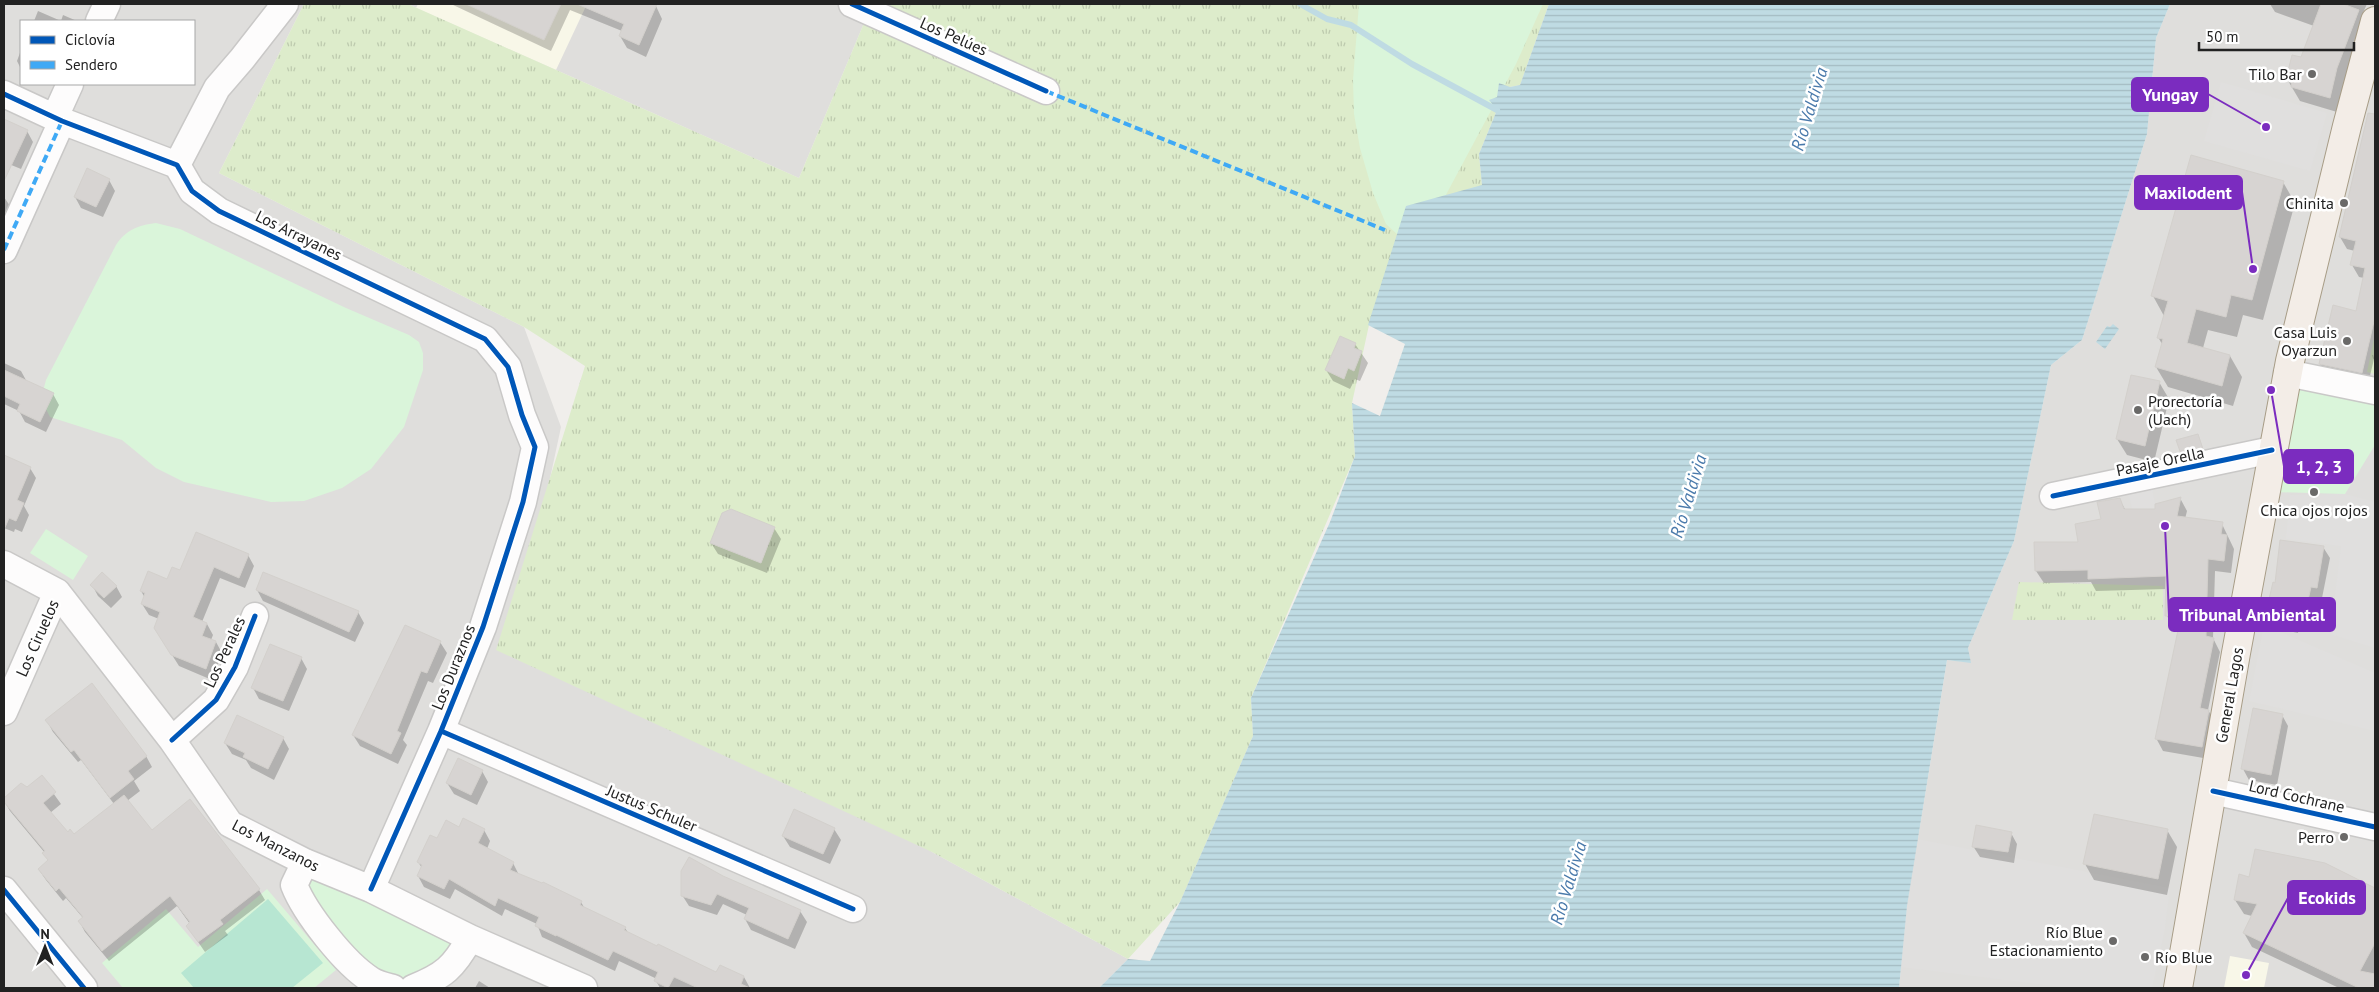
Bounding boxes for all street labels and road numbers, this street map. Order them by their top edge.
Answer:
street label: Los Pelúes [917,12,991,60]
street label: Los Arrayanes [253,205,346,265]
street label: Pasaje Orella [2114,442,2206,480]
street label: Los Ciruelos [11,596,63,680]
street label: Los Perales [199,613,249,691]
street label: Los Duraznos [427,621,479,713]
street label: General Lagos [2211,645,2247,744]
street label: Lord Cochrane [2247,775,2347,817]
street label: Justus Schuler [603,780,701,836]
street label: Los Manzanos [229,814,323,876]

